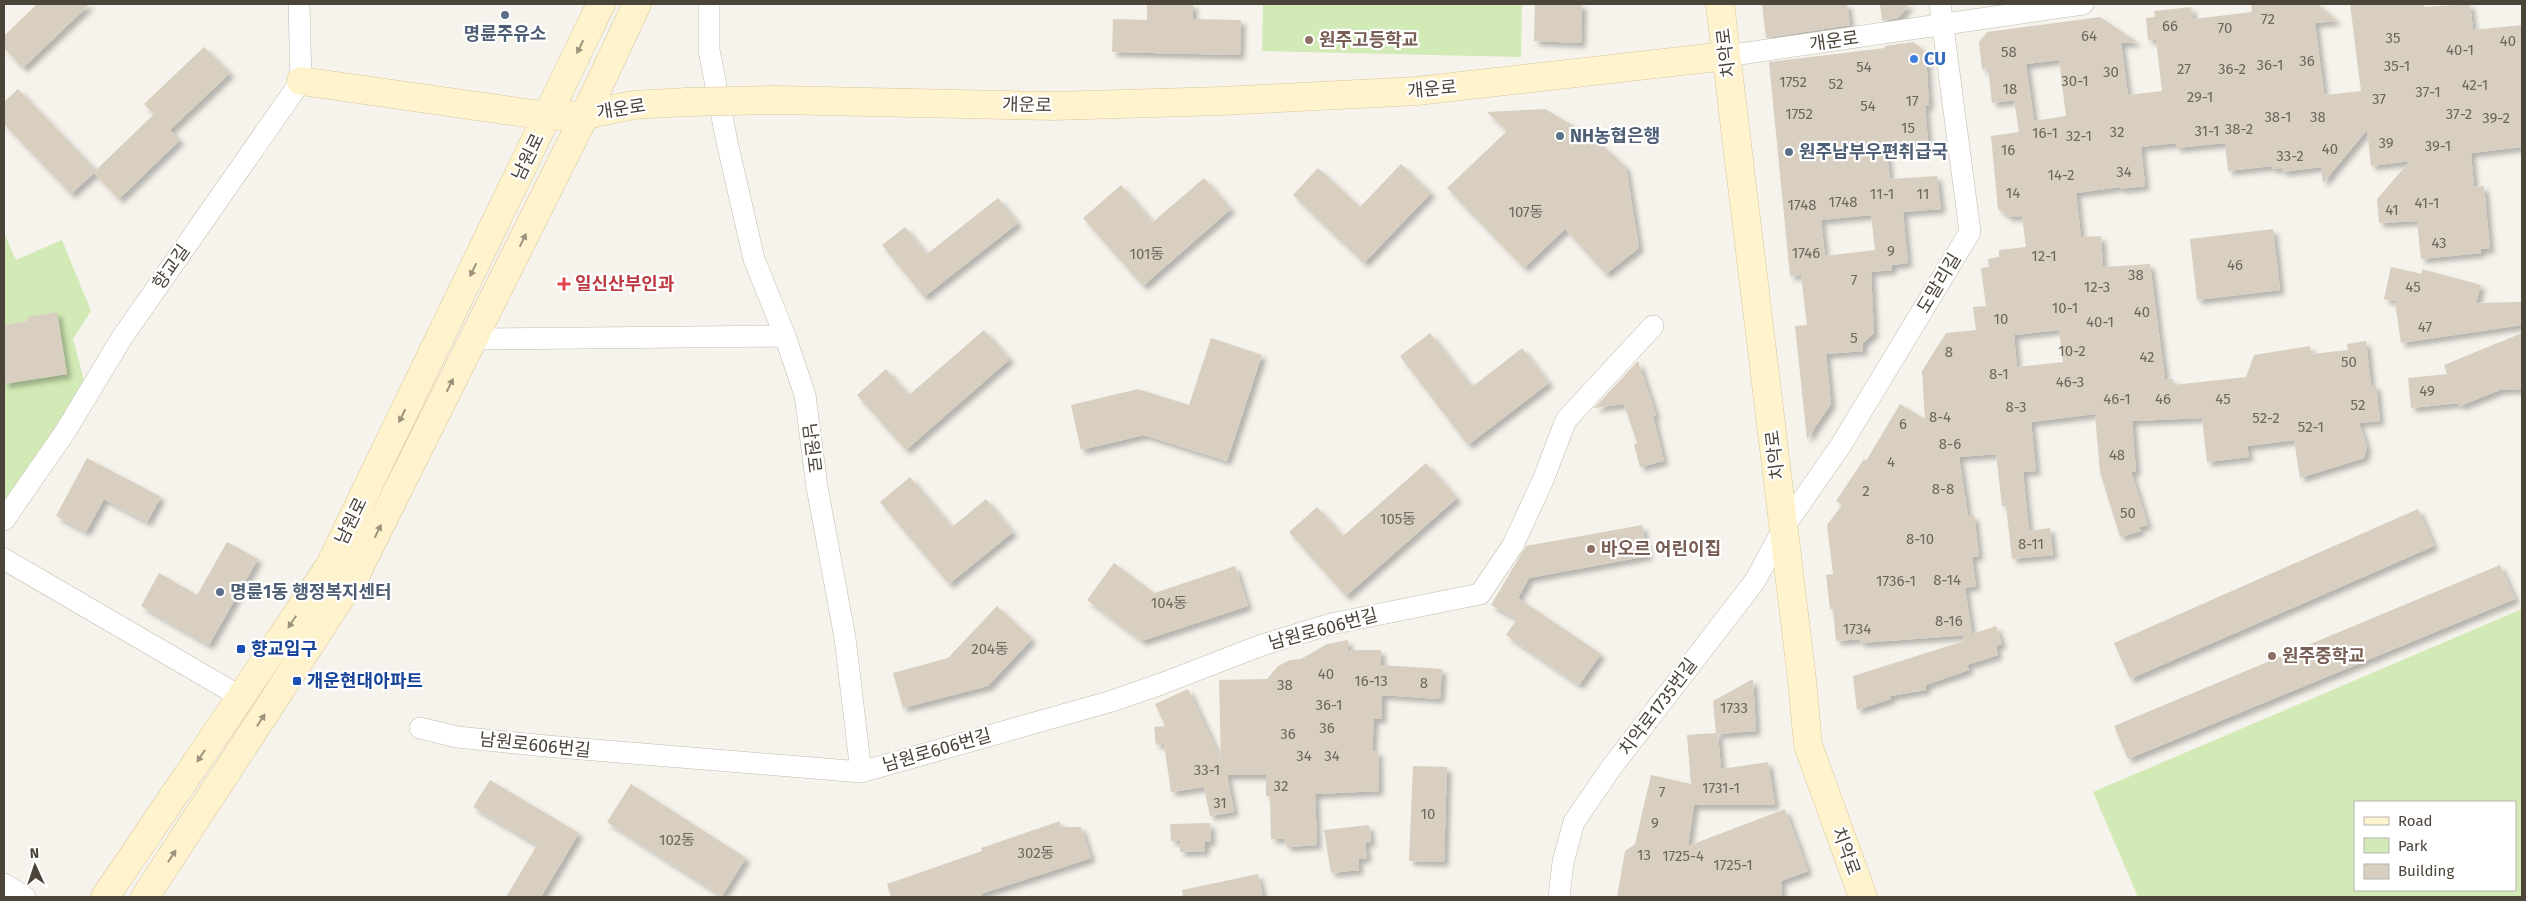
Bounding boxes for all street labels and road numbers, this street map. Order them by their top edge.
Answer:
street label: 치악로 [1712,27,1740,79]
street label: 개운로 [1808,27,1860,55]
street label: 개운로 [1406,76,1458,102]
street label: 개운로 [595,94,647,124]
street label: 개운로 [1002,94,1052,116]
street label: 남원로 [507,130,549,184]
street label: 향교길 [148,240,194,294]
street label: 도말리길 [1913,249,1965,317]
street label: 남원로 [798,422,826,474]
street label: 치악로 [1761,429,1789,481]
street label: 남원로 [330,494,372,548]
street label: 남원로606번길 [1266,604,1380,654]
street label: 치악로1735번길 [1614,654,1702,760]
street label: 남원로606번길 [880,724,994,776]
street label: 남원로606번길 [478,728,592,762]
street label: 치악로 [1827,824,1865,878]

